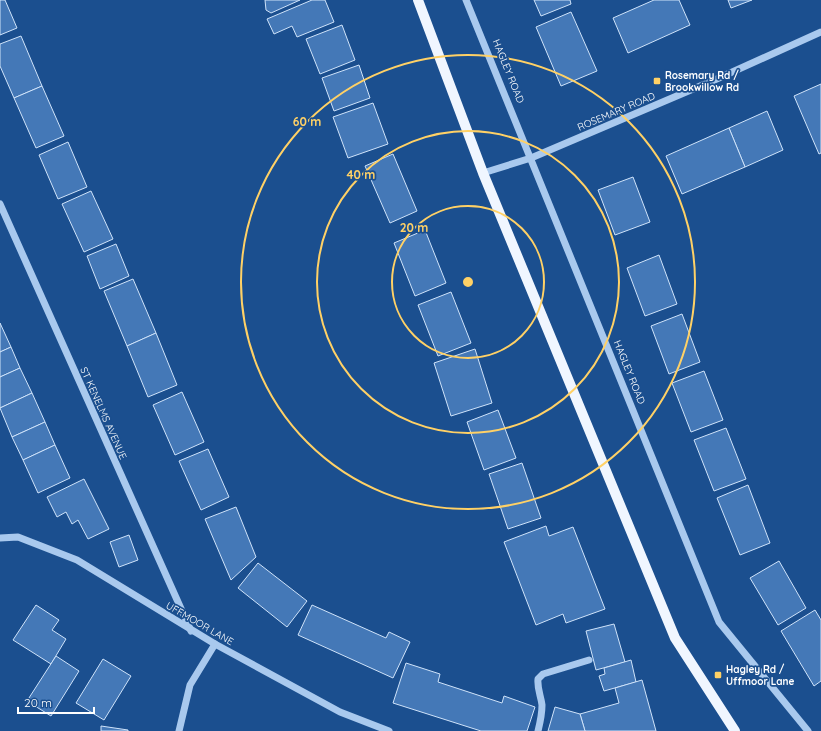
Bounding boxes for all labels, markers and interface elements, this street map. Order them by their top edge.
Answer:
street label: HAGLEY ROAD [490,37,527,105]
place label: Rosemary Rd / Brookwillow Rd [665,69,739,94]
marker: Rosemary Rd / Brookwillow Rd [652,76,662,86]
street label: ROSEMARY ROAD [575,89,657,134]
text: 60 m [293,114,321,129]
text: 40 m [347,167,375,182]
text: 20 m [400,220,428,235]
centre of rings [461,275,475,289]
street label: HAGLEY ROAD [611,338,648,406]
street label: ST KENELMS AVENUE [77,365,130,462]
street label: UFFMOOR LANE [163,599,236,648]
place label: Hagley Rd / Uffmoor Lane [726,663,794,688]
marker: Hagley Rd / Uffmoor Lane [713,670,723,680]
scale bar [18,689,94,715]
text: 20 m [24,695,52,710]

